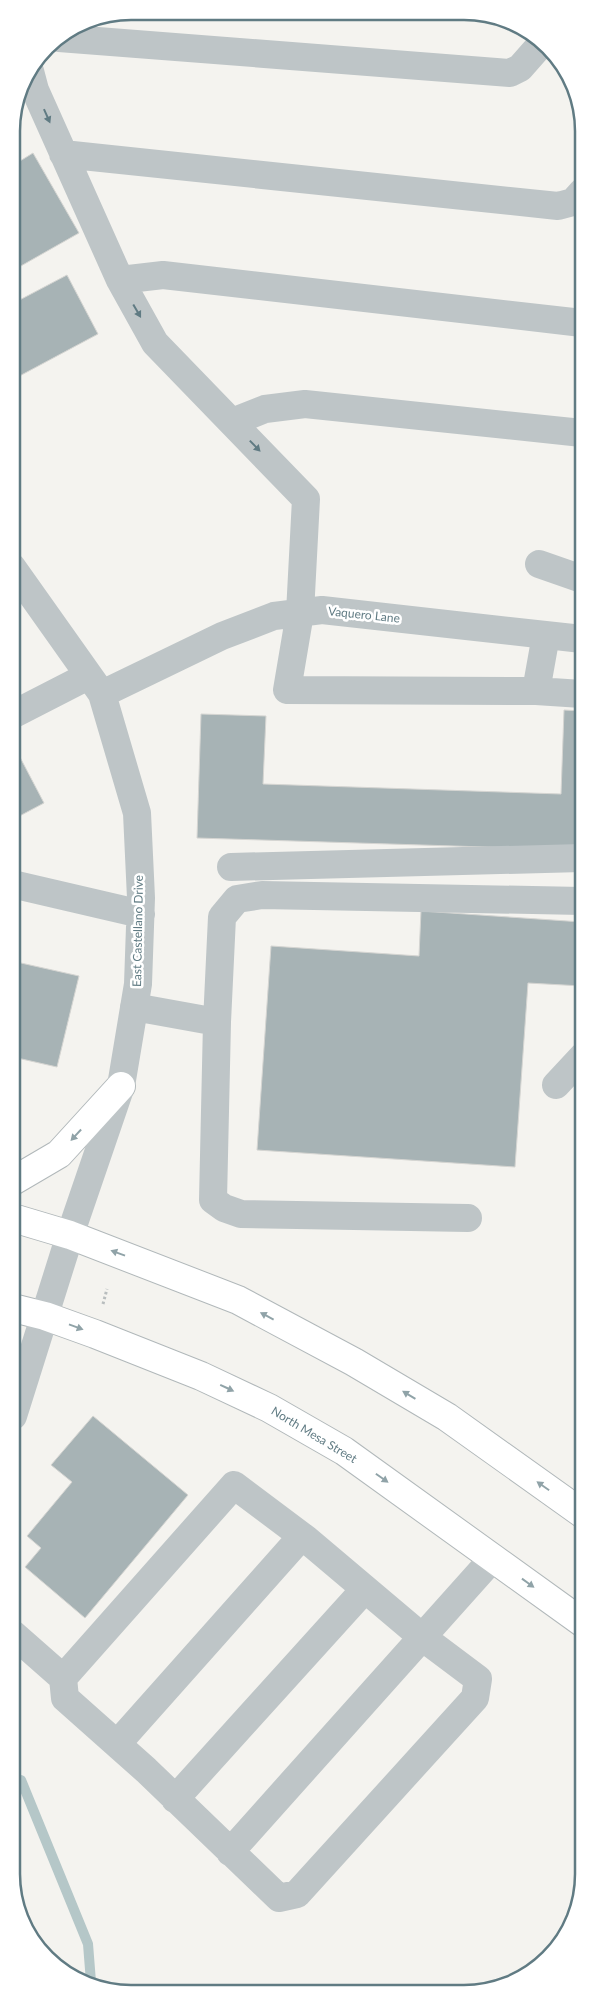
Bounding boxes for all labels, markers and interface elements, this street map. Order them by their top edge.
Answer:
one-way arrow [43,109,51,123]
one-way arrow [133,304,141,319]
one-way arrow [249,440,261,452]
street label: Vaquero Lane [327,603,401,626]
street label: East Castellano Drive [129,875,146,987]
one-way arrow [70,1129,82,1141]
one-way arrow [110,1249,125,1256]
one-way arrow [261,1311,274,1320]
one-way arrow [69,1323,84,1331]
one-way arrow [219,1384,234,1393]
one-way arrow [402,1390,415,1399]
street label: North Mesa Street [269,1403,360,1466]
one-way arrow [375,1473,389,1483]
one-way arrow [536,1481,550,1491]
one-way arrow [521,1578,535,1588]

